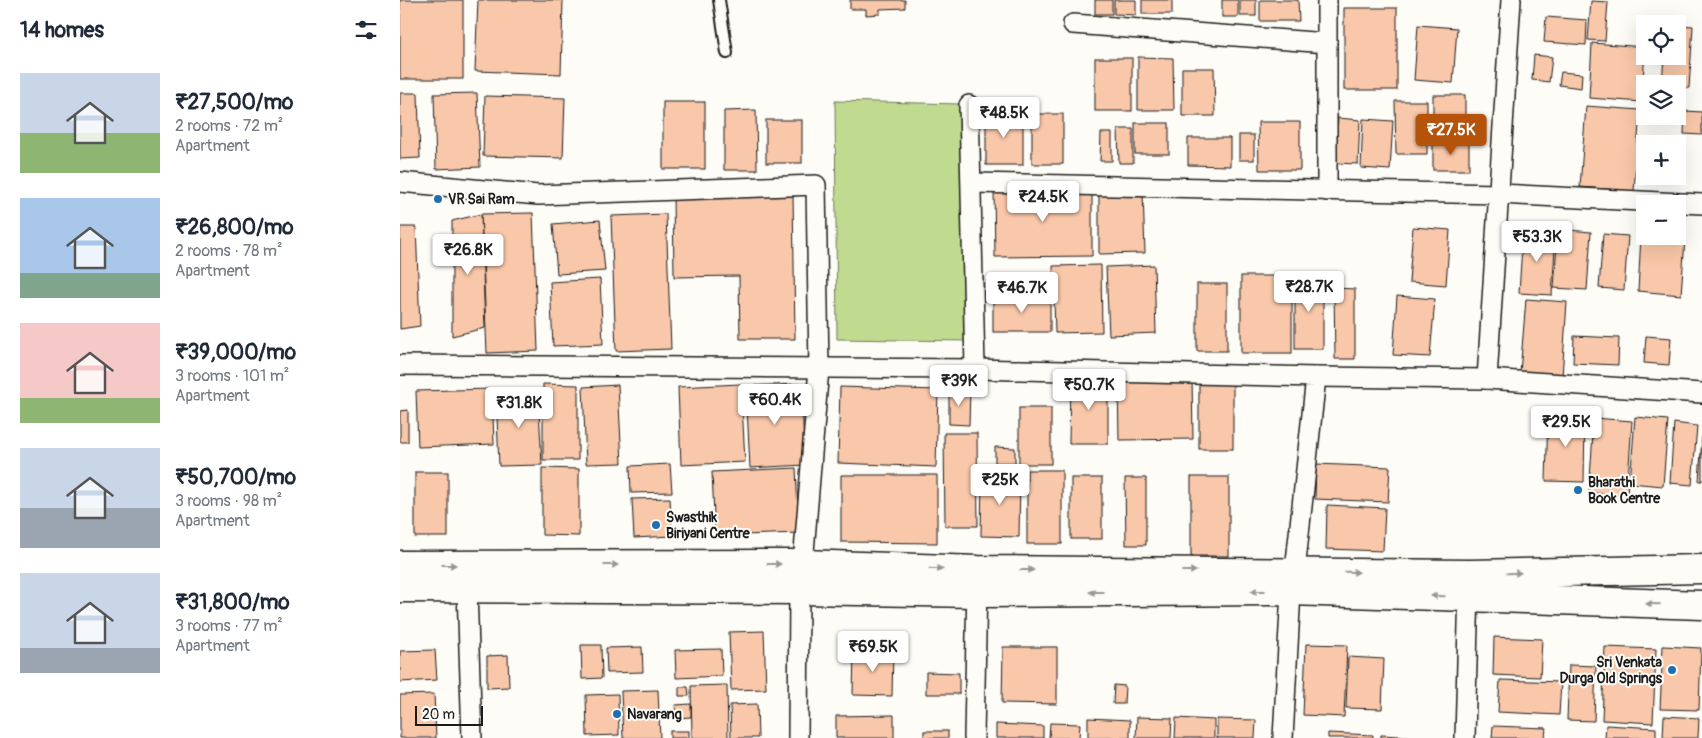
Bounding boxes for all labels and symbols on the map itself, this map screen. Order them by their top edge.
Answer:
pin: ₹48.5K [963,96,1045,139]
pin: ₹27.5K [1410,114,1492,156]
pin: ₹24.5K [1002,180,1084,223]
place label: VR Sai Ram [448,191,515,208]
marker: VR Sai Ram [432,193,444,205]
pin: ₹53.3K [1496,220,1578,263]
pin: ₹26.8K [427,234,509,276]
pin: ₹28.7K [1268,270,1350,313]
pin: ₹46.7K [981,272,1063,314]
pin: ₹39K [929,364,989,407]
pin: ₹50.7K [1048,368,1130,411]
pin: ₹60.4K [734,384,816,426]
pin: ₹31.8K [478,386,560,429]
pin: ₹29.5K [1525,406,1607,448]
pin: ₹25K [970,464,1030,506]
place label: Bharathi Book Centre [1588,474,1661,507]
marker: Bharathi Book Centre [1572,484,1584,496]
place label: Swasthik Biriyani Centre [666,509,751,542]
marker: Swasthik Biriyani Centre [650,519,662,531]
one-way arrow [766,560,782,568]
one-way arrow [441,561,457,569]
one-way arrow [603,561,619,569]
one-way arrow [928,565,944,573]
one-way arrow [1019,566,1035,574]
one-way arrow [1181,567,1197,575]
one-way arrow [1344,568,1360,576]
one-way arrow [1506,569,1522,577]
one-way arrow [1250,587,1266,595]
one-way arrow [1088,589,1104,597]
one-way arrow [1430,592,1446,600]
one-way arrow [1645,599,1661,607]
pin: ₹69.5K [832,630,914,673]
place label: Sri Venkata Durga Old Springs [1559,654,1663,687]
marker: Sri Venkata Durga Old Springs [1666,664,1678,676]
scale bar [415,703,482,726]
place label: Navarang [627,706,682,723]
marker: Navarang [611,708,623,720]

